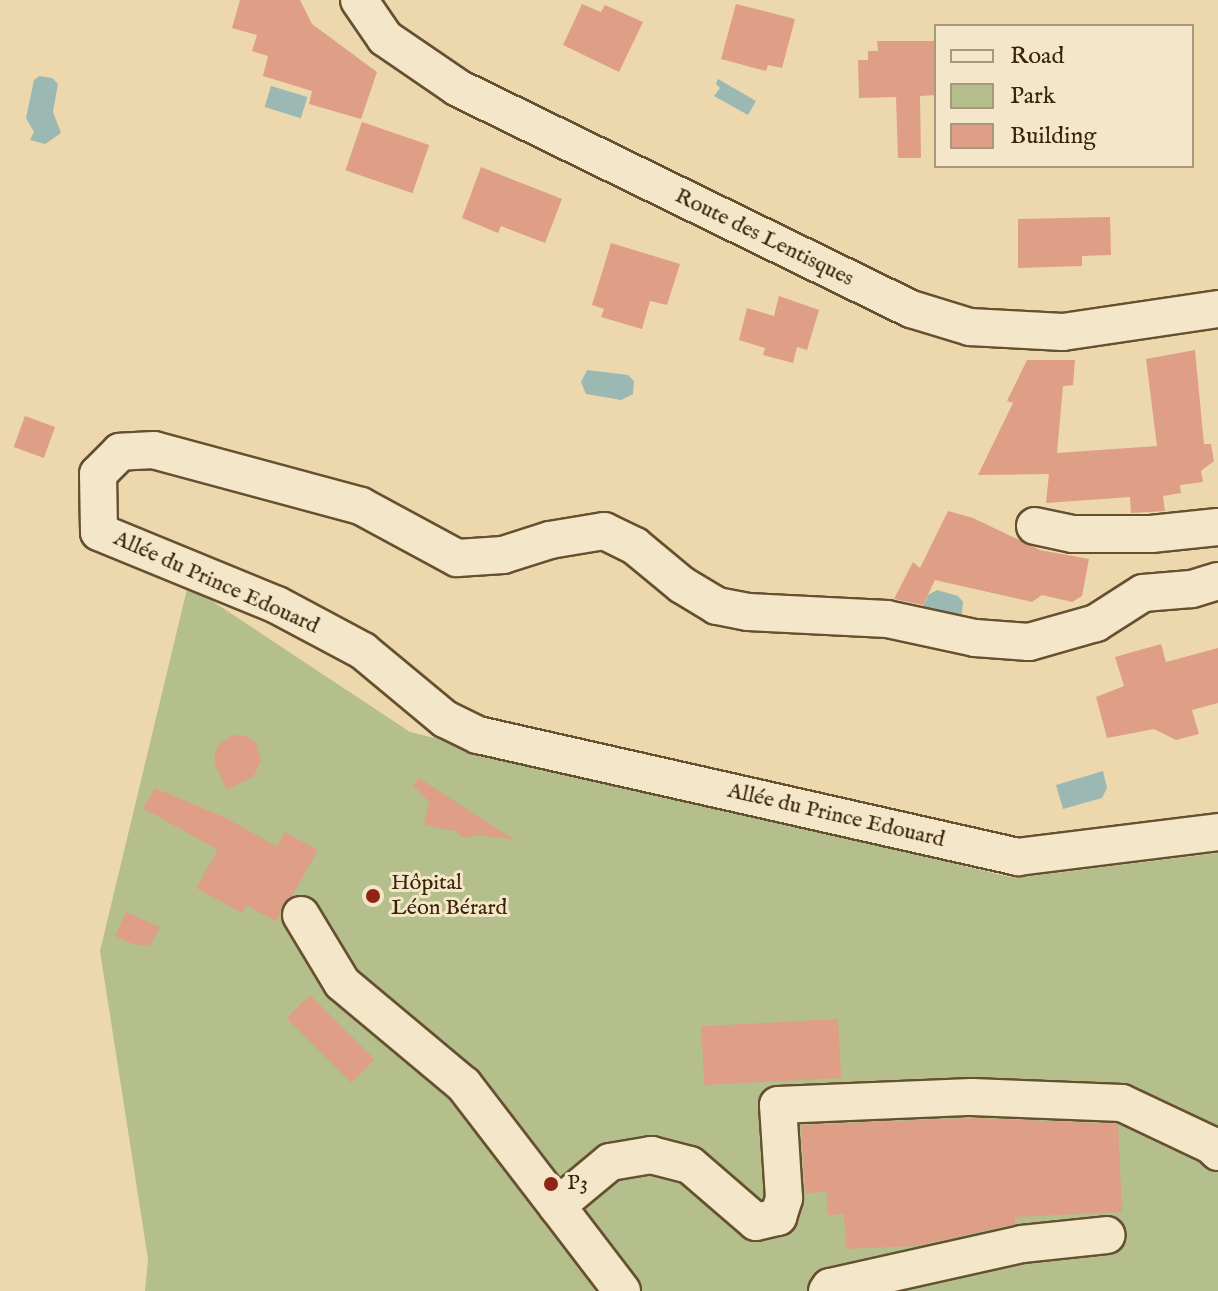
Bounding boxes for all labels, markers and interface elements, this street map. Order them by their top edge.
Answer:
legend [934,24,1194,168]
text: Road [1010,41,1064,72]
text: Park [1010,81,1056,112]
text: Building [1010,121,1096,152]
street label: Route des Lentisques [670,183,858,293]
street label: Allée du Prince Edouard [109,526,323,640]
street label: Allée du Prince Edouard [725,778,947,854]
place label: Hôpital Léon Bérard [391,870,507,922]
marker: Hôpital Léon Bérard [362,885,384,907]
place label: P3 [567,1171,588,1197]
marker: P3 [542,1175,560,1193]

